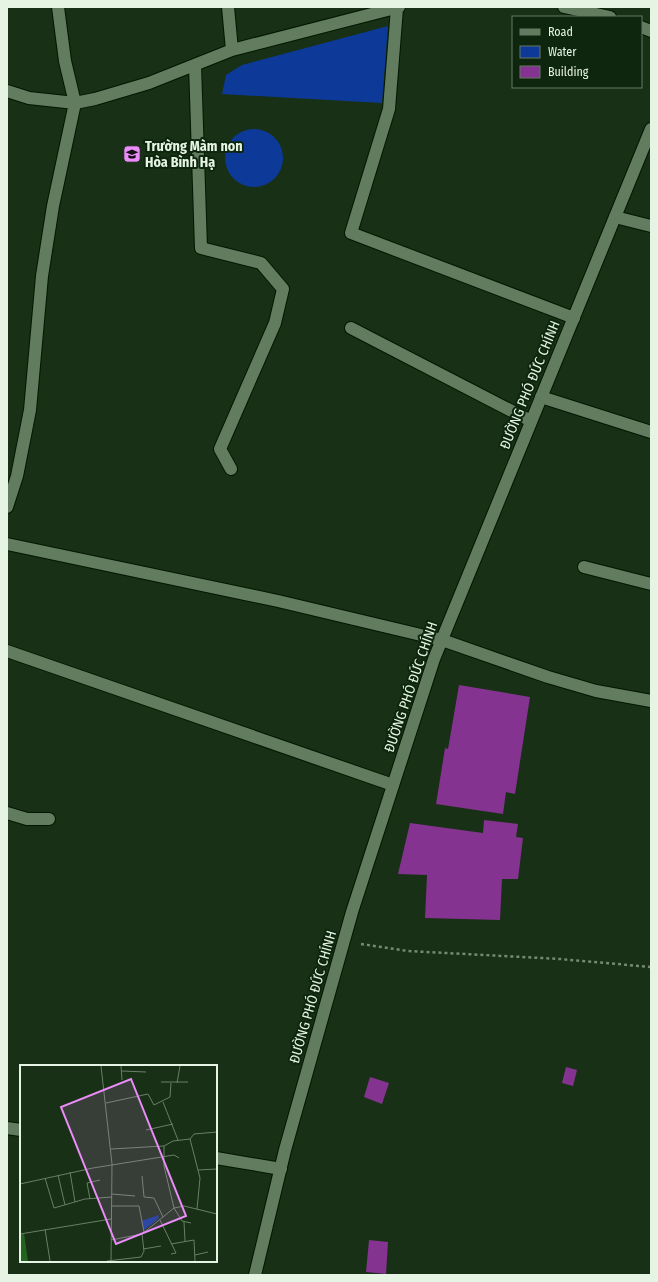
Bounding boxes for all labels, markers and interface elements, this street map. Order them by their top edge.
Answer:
legend [512,16,642,88]
text: Road [548,25,573,39]
text: Water [548,45,577,59]
text: Building [548,65,589,79]
place label: Trường Màm non Hòa Bình Hạ [145,138,243,171]
school or university icon: Trường Màm non Hòa Bình Hạ [122,144,142,164]
street label: ĐƯỜNG PHÓ ĐỨC CHÍNH [495,318,564,452]
street label: ĐƯỜNG PHÓ ĐỨC CHÍNH [380,619,441,755]
street label: ĐƯỜNG PHÓ ĐỨC CHÍNH [285,928,340,1065]
inset map [20,1065,217,1262]

